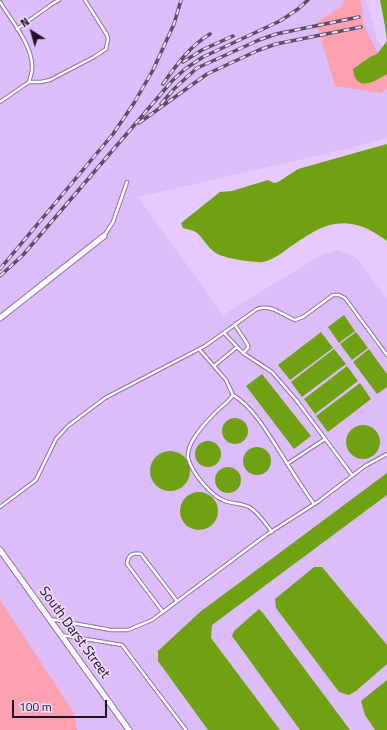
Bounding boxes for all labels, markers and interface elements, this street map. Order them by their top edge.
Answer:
north arrow [12,12,52,52]
text: N [17,14,33,31]
street label: South Darst Street [35,584,113,682]
scale bar [14,692,109,718]
text: 100 m [19,697,52,716]

